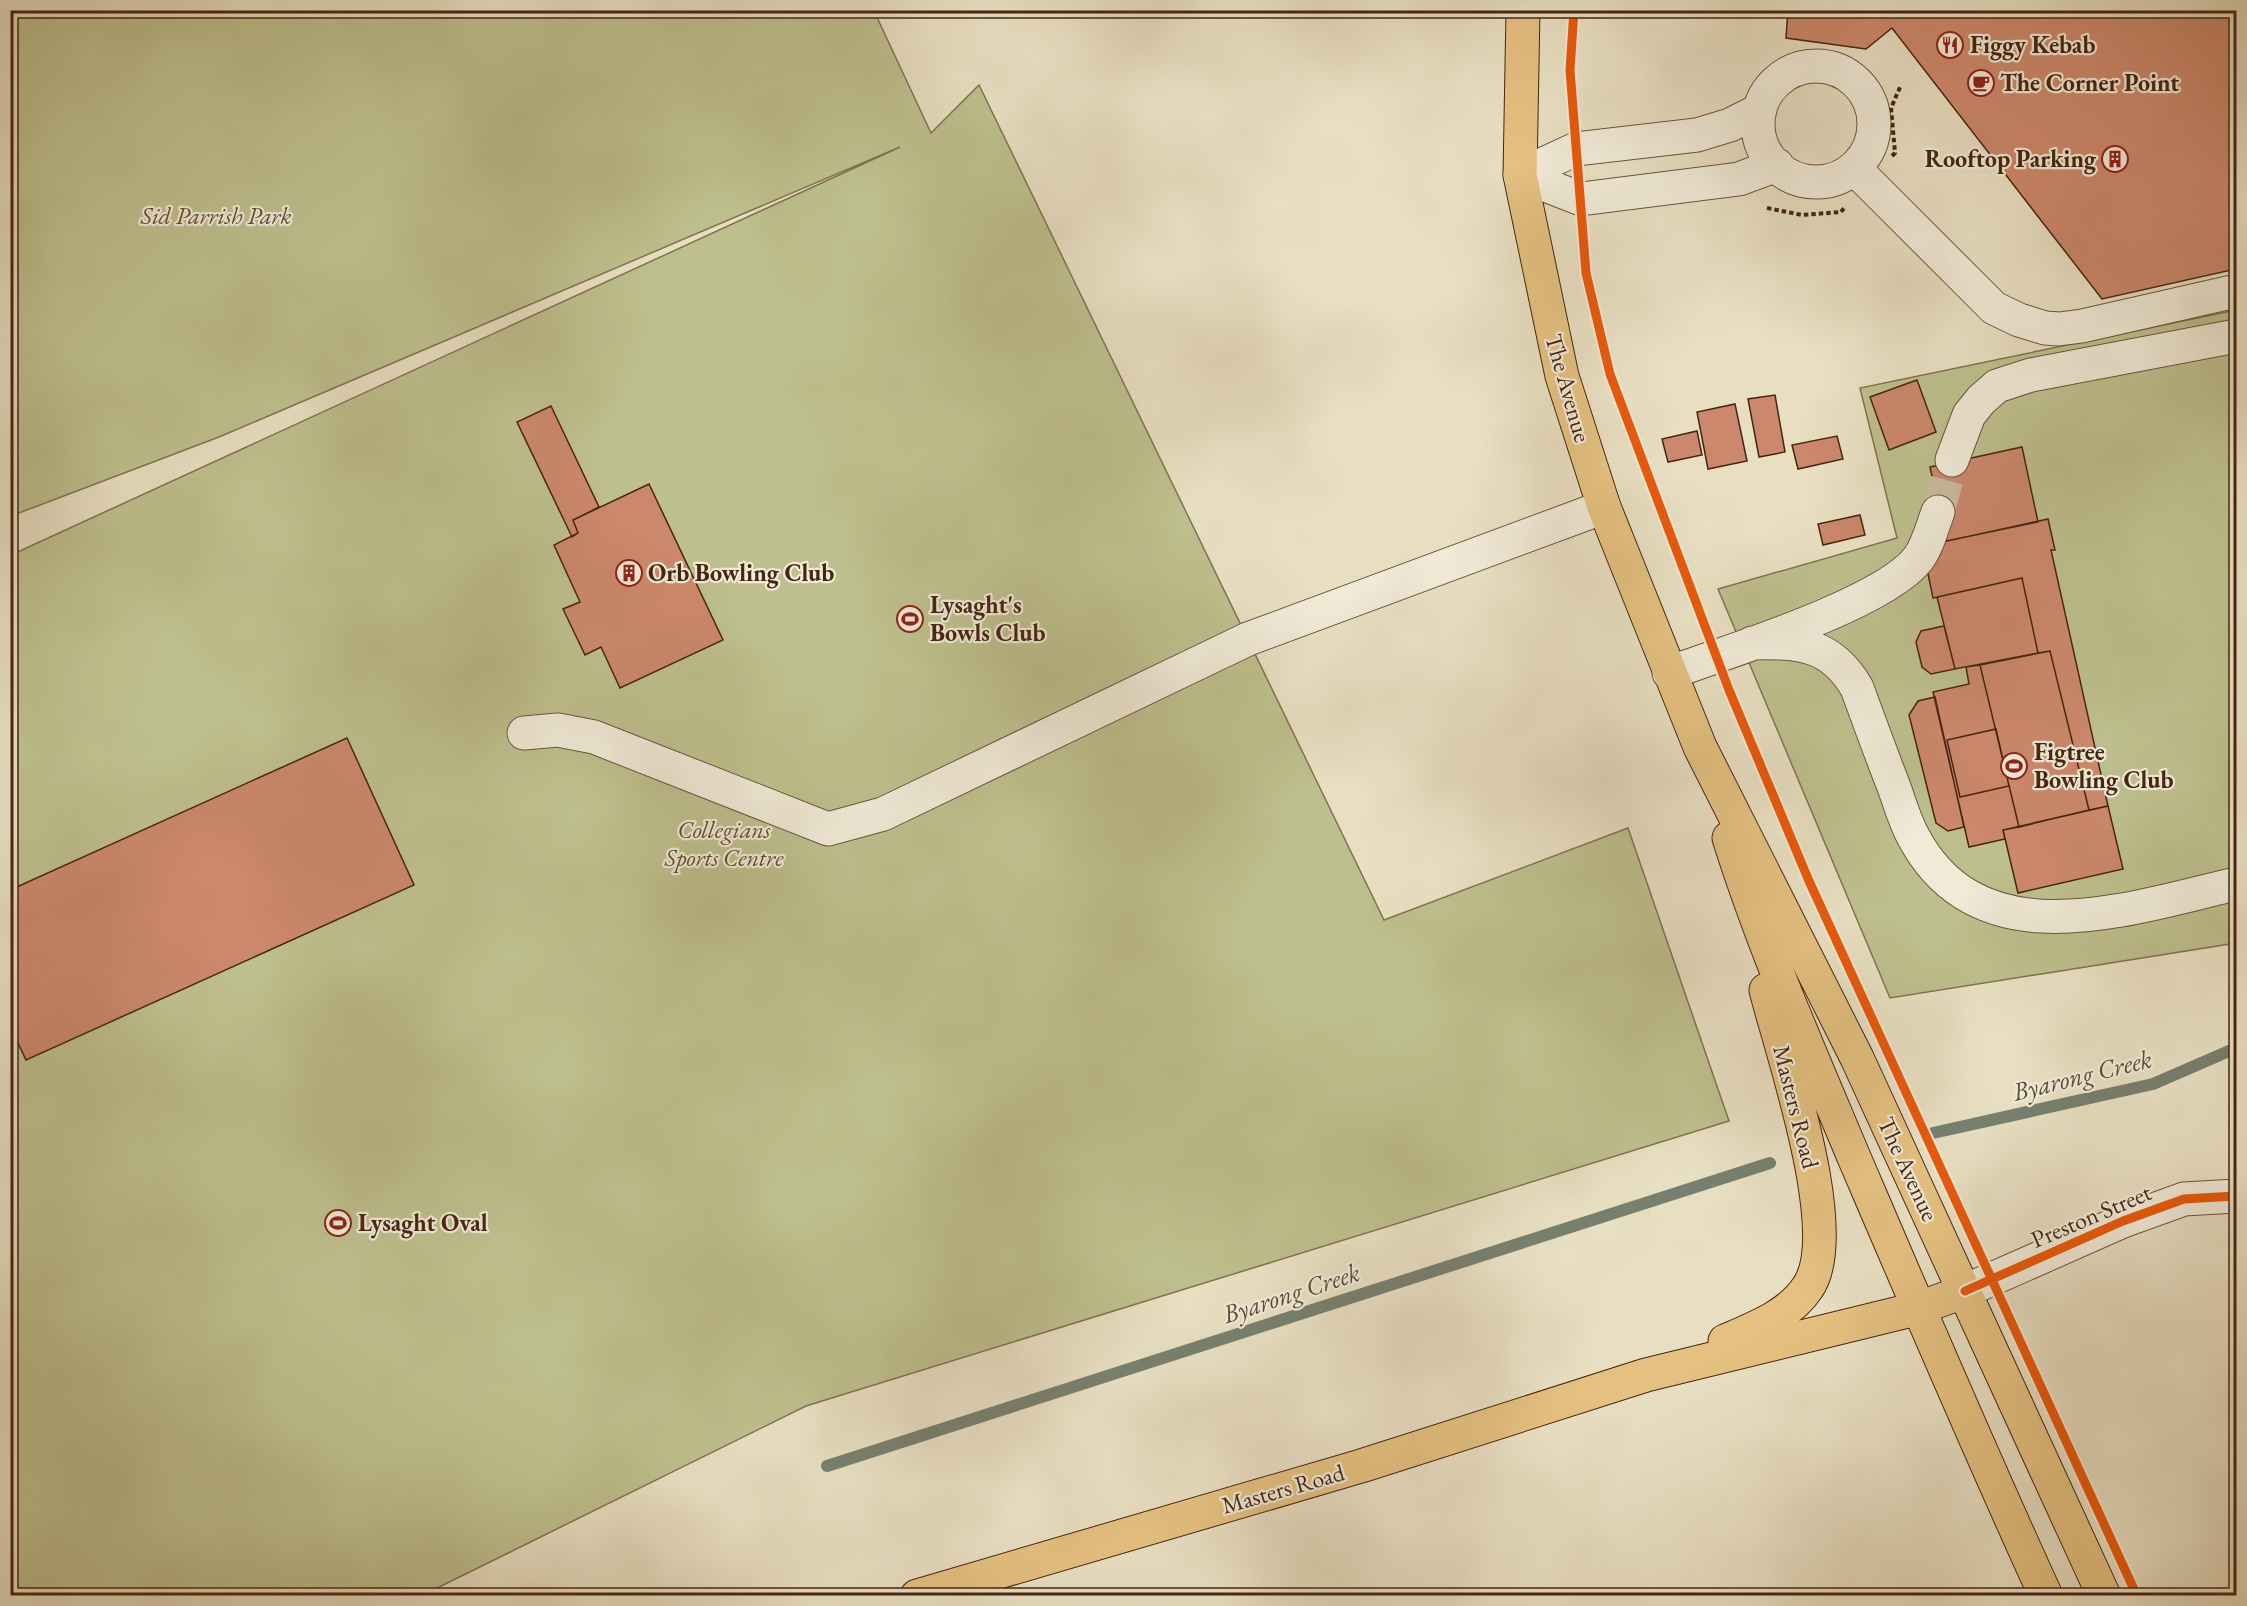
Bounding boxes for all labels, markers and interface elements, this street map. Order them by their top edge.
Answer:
place label: Figgy Kebab [1970,29,2095,61]
restaurant icon: Figgy Kebab [1935,30,1965,60]
place label: The Corner Point [2000,67,2179,98]
cafe icon: The Corner Point [1966,68,1996,98]
place label: Rooftop Parking [1925,143,2097,175]
building icon: Rooftop Parking [2100,144,2130,174]
park label: Sid Parrish Park [140,200,291,231]
street label: The Avenue [1538,330,1599,446]
place label: Orb Bowling Club [648,557,834,589]
building icon: Orb Bowling Club [614,558,644,588]
place label: Lysaght's Bowls Club [930,589,1045,648]
sports icon: Lysaght's Bowls Club [895,604,925,634]
place label: Figtree Bowling Club [2034,736,2173,796]
sports icon: Figtree Bowling Club [1999,751,2029,781]
park label: Collegians Sports Centre [664,814,784,873]
water label: Byarong Creek [2008,1041,2155,1109]
street label: Masters Road [1766,1042,1827,1173]
street label: The Avenue [1871,1112,1946,1226]
street label: Preston Street [2026,1176,2156,1255]
place label: Lysaght Oval [358,1207,488,1239]
sports icon: Lysaght Oval [323,1208,353,1238]
water label: Byarong Creek [1217,1255,1364,1331]
street label: Masters Road [1218,1456,1349,1521]

